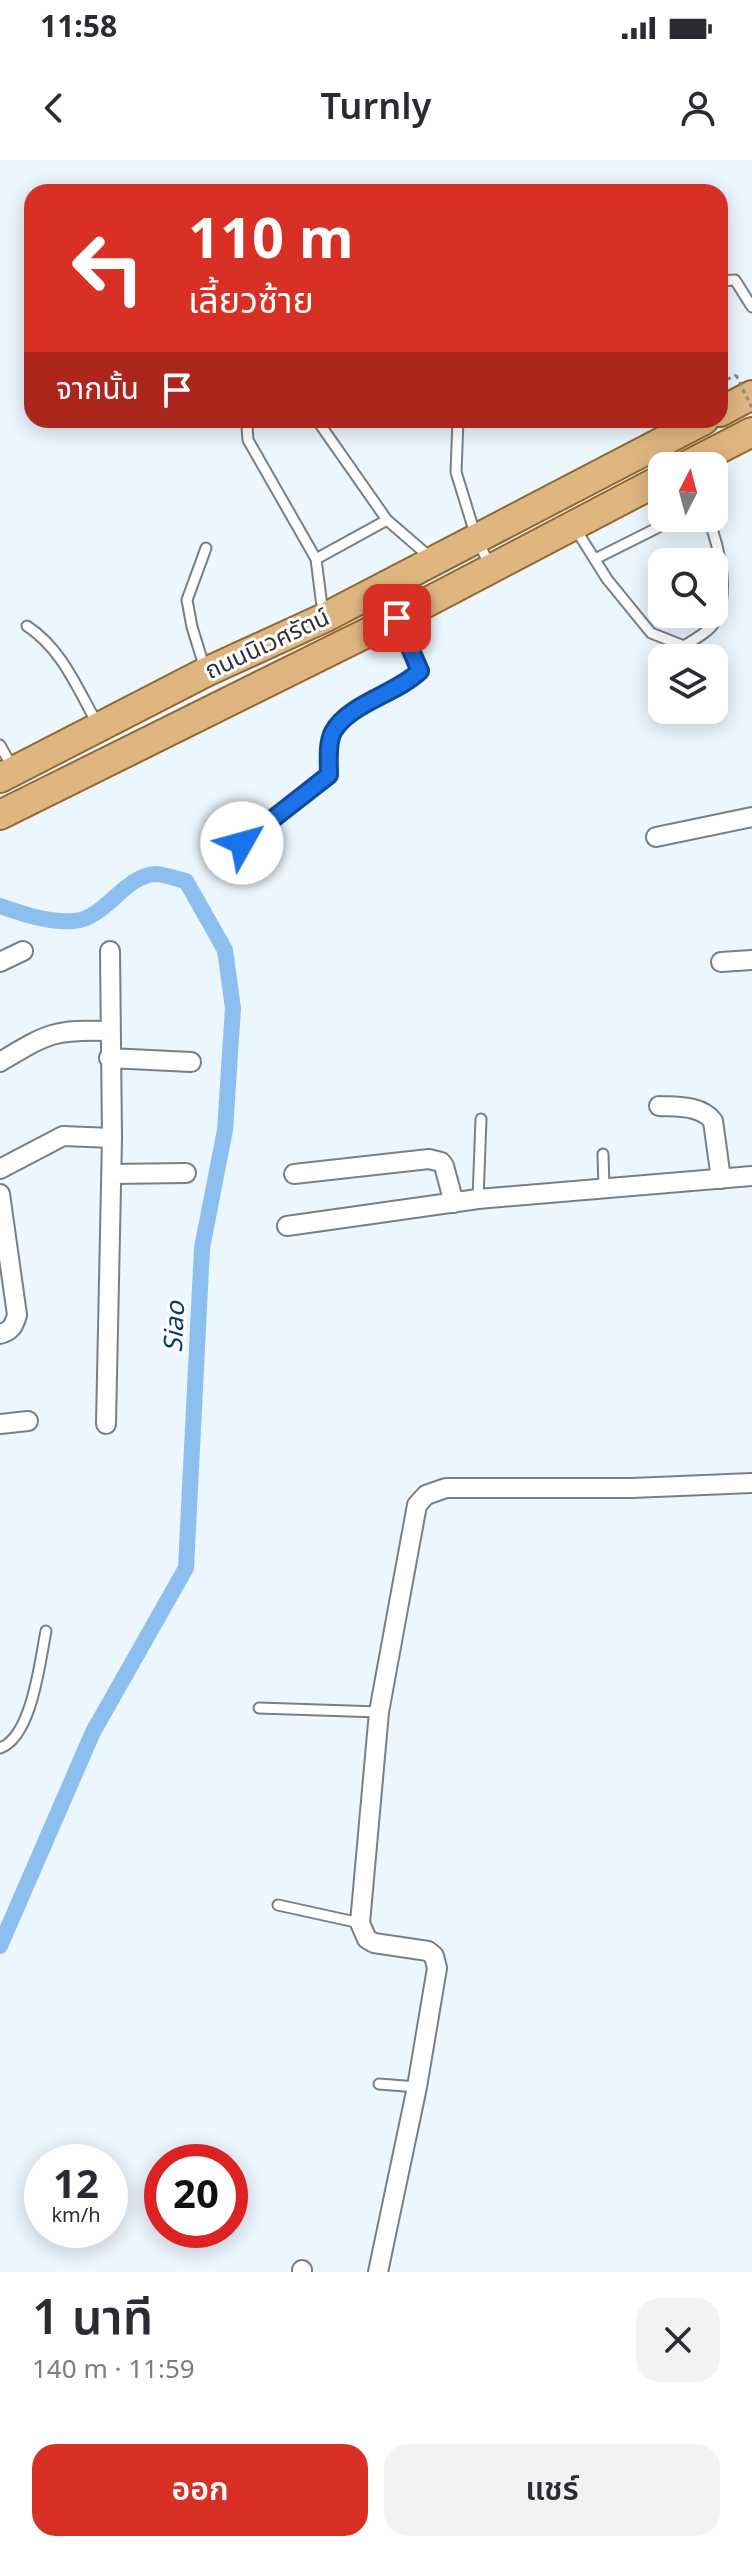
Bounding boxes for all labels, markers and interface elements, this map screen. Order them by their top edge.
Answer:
text: 11:58 [40,5,117,51]
text: Turnly [321,81,431,135]
icon: back [32,86,76,130]
icon: person [676,86,720,130]
text: 110 m [188,199,354,283]
icon: left [56,216,160,320]
text: เลี้ยวซ้าย [188,275,314,329]
text: จากนั้น [56,367,139,413]
icon: arrive [155,368,199,412]
north arrow [648,452,728,532]
map controls [648,452,728,724]
button: search [648,548,728,628]
pin [363,584,431,652]
icon: arrive [375,596,419,640]
street label: ถนนนิเวศรัตน์ [199,600,336,690]
button: layers [648,644,728,724]
position arrow [200,801,284,885]
water label: Siao [154,1299,196,1354]
speed limit sign: 20 [144,2144,248,2248]
text: 12 [53,2156,99,2216]
text: km/h [51,2201,101,2231]
text: 1 นาที [32,2283,153,2356]
button: close [636,2298,720,2382]
text: 140 m · 11:59 [32,2350,195,2390]
button: ออก [32,2444,368,2536]
button: แชร์ [384,2444,720,2536]

